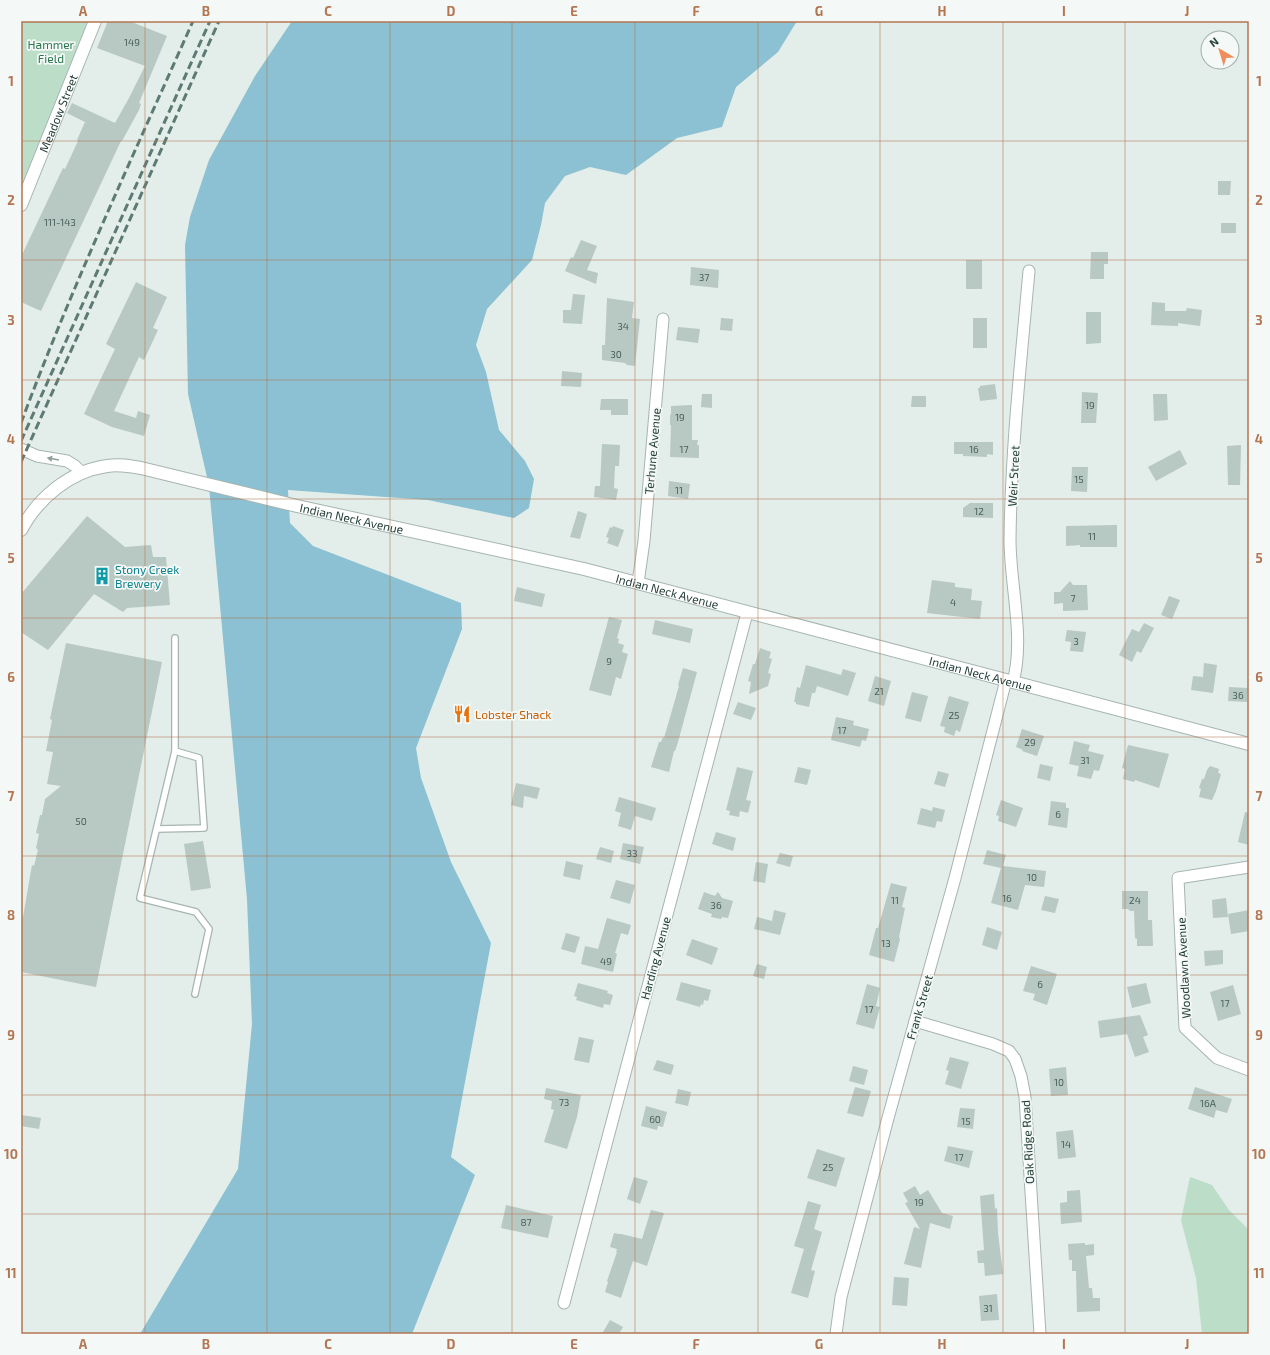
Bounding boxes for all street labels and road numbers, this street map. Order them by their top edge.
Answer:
street label: Meadow Street [36,72,80,154]
street label: Terhune Avenue [641,407,663,495]
street label: Weir Street [1004,445,1022,507]
street label: Indian Neck Avenue [299,500,405,536]
street label: Indian Neck Avenue [615,571,720,611]
street label: Indian Neck Avenue [928,653,1034,694]
street label: Harding Avenue [637,915,673,1001]
street label: Woodlawn Avenue [1173,917,1193,1019]
street label: Frank Street [903,973,935,1041]
street label: Oak Ridge Road [1018,1100,1036,1184]

